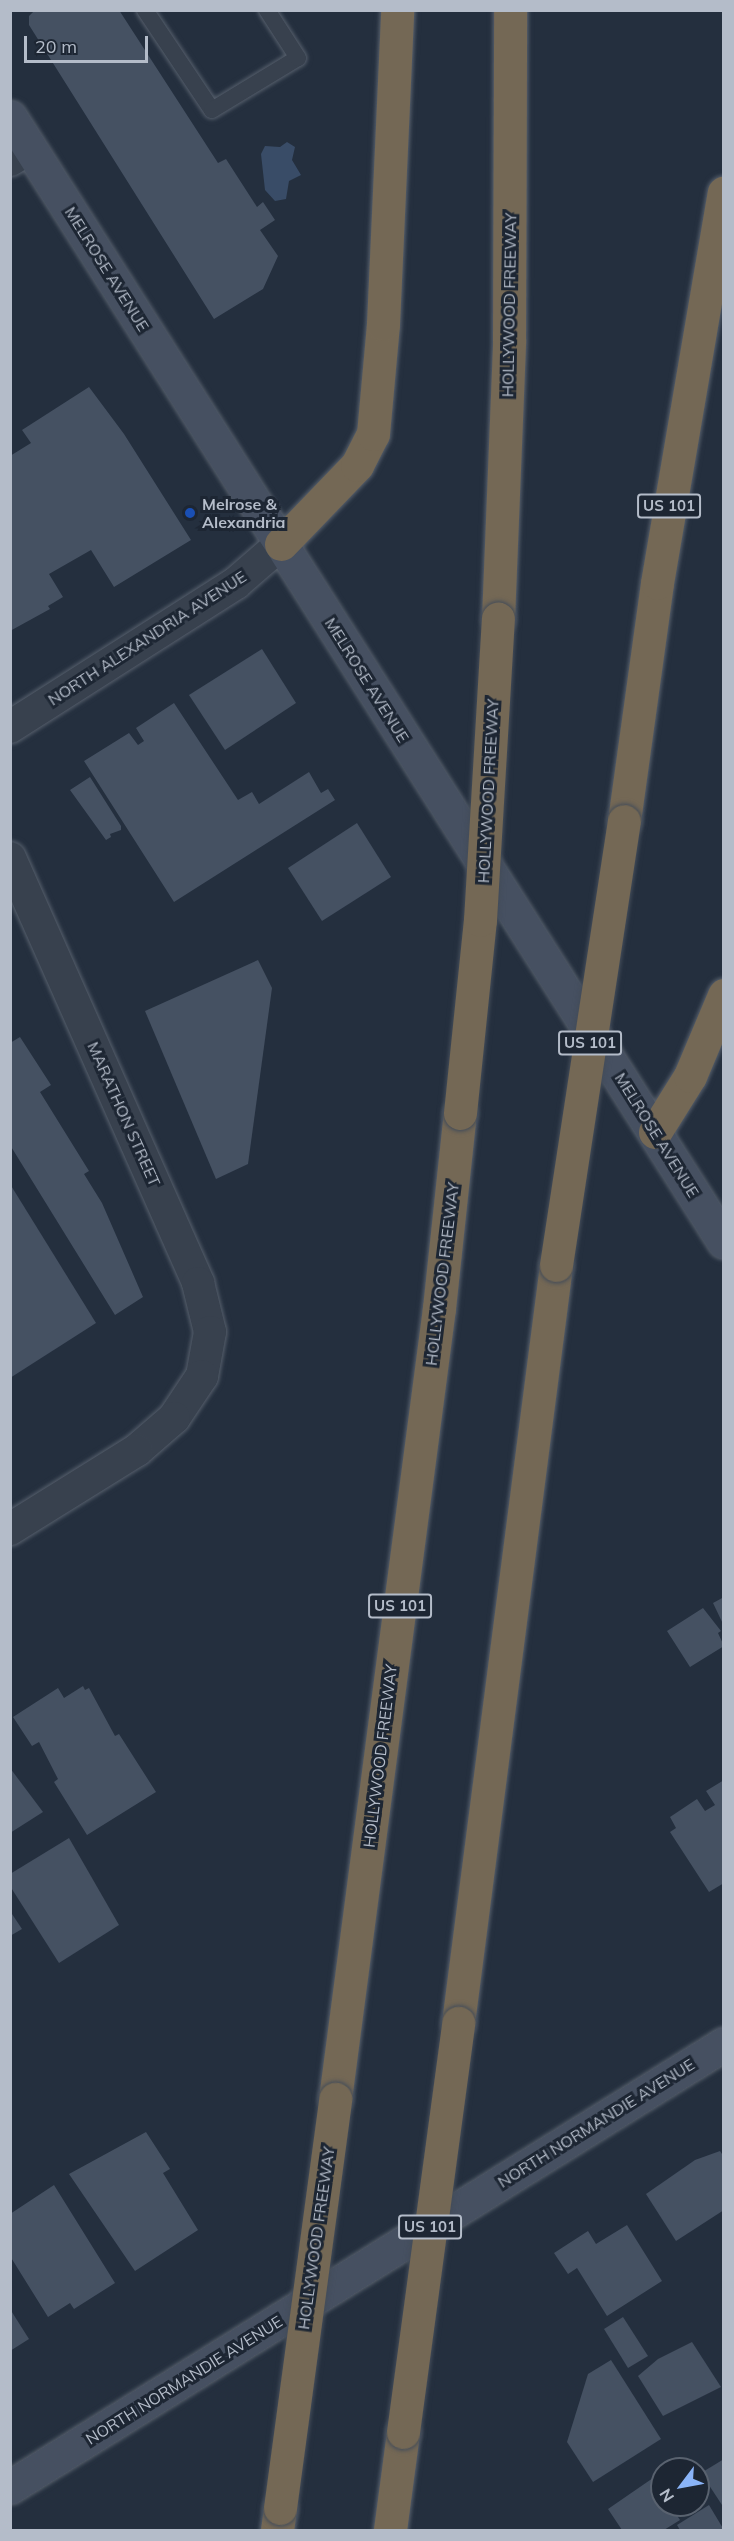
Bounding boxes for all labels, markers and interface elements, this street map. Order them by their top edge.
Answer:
scale bar [27,24,152,62]
text: 20 m [35,35,77,58]
street label: MELROSE AVENUE [61,203,153,335]
street label: HOLLYWOOD FREEWAY [498,213,520,397]
place label: Melrose & Alexandria [202,494,286,532]
road number: US 101 [636,494,702,518]
marker: Melrose & Alexandria [183,506,197,520]
street label: NORTH ALEXANDRIA AVENUE [44,567,250,709]
street label: MELROSE AVENUE [321,614,413,746]
street label: HOLLYWOOD FREEWAY [474,698,502,884]
road number: US 101 [557,1031,623,1055]
street label: MARATHON STREET [83,1039,165,1189]
street label: MELROSE AVENUE [611,1069,703,1201]
street label: HOLLYWOOD FREEWAY [421,1181,463,1367]
road number: US 101 [367,1594,433,1618]
street label: HOLLYWOOD FREEWAY [359,1663,401,1849]
street label: NORTH NORMANDIE AVENUE [494,2054,698,2192]
street label: HOLLYWOOD FREEWAY [294,2145,338,2331]
road number: US 101 [397,2215,463,2239]
street label: NORTH NORMANDIE AVENUE [82,2311,286,2449]
north arrow [650,2457,710,2517]
text: N [655,2485,678,2506]

